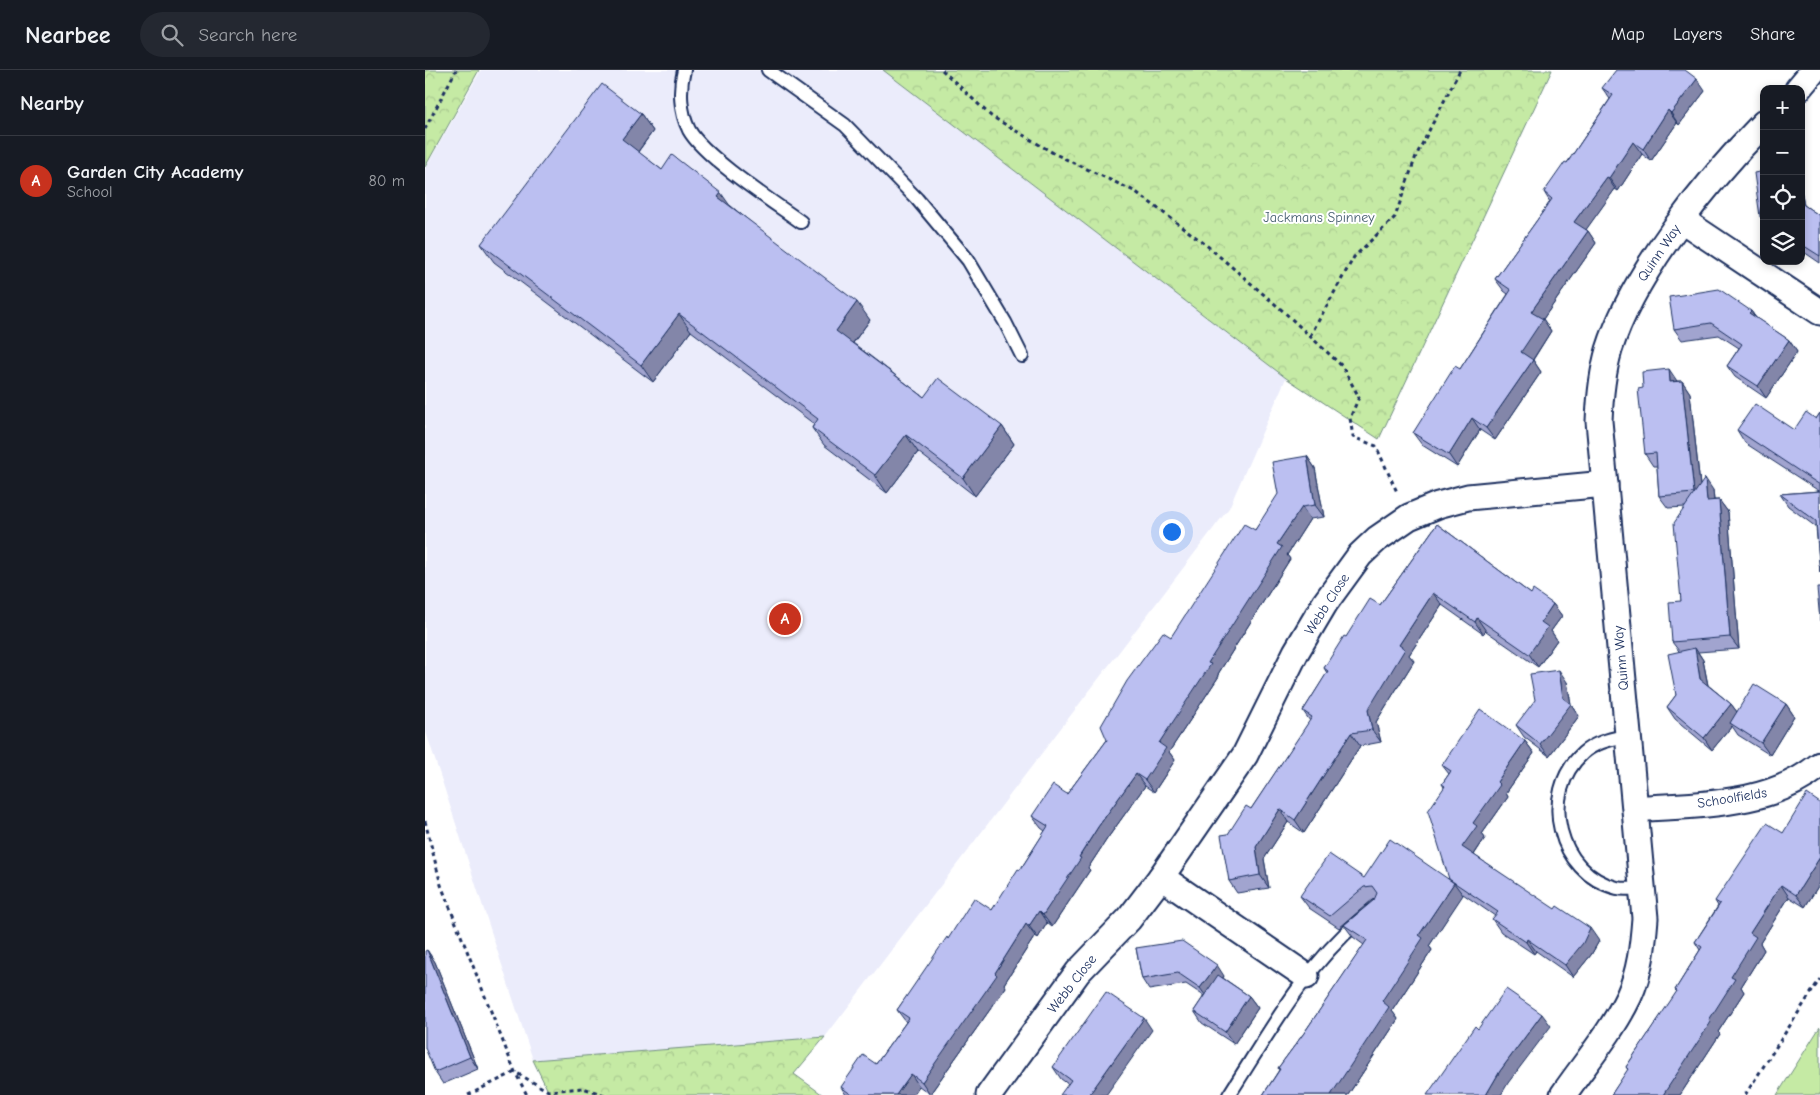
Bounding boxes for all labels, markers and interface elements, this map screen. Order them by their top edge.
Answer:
search box [140,12,490,57]
text: Nearbee [25,21,110,49]
icon: search [158,21,186,49]
text: Search here [198,24,297,46]
text: Map [1611,24,1645,45]
text: Layers [1673,24,1722,45]
text: Share [1750,24,1795,45]
map controls [1760,85,1805,265]
button: + [1760,85,1805,130]
text: Nearby [20,91,84,115]
button: − [1760,130,1805,175]
text: Garden City Academy [67,161,243,183]
text: A [32,172,40,190]
text: 80 m [368,172,405,190]
button: locate [1760,175,1805,220]
text: School [67,183,113,201]
park label: Jackmans Spinney [1263,209,1375,226]
button: layers [1760,220,1805,265]
street label: Quinn Way [1634,221,1685,285]
your location [1159,519,1185,545]
street label: Webb Close [1301,570,1353,638]
pin: A [769,600,801,638]
street label: Quinn Way [1610,624,1632,691]
street label: Schoolfields [1696,784,1768,812]
street label: Webb Close [1044,951,1100,1017]

